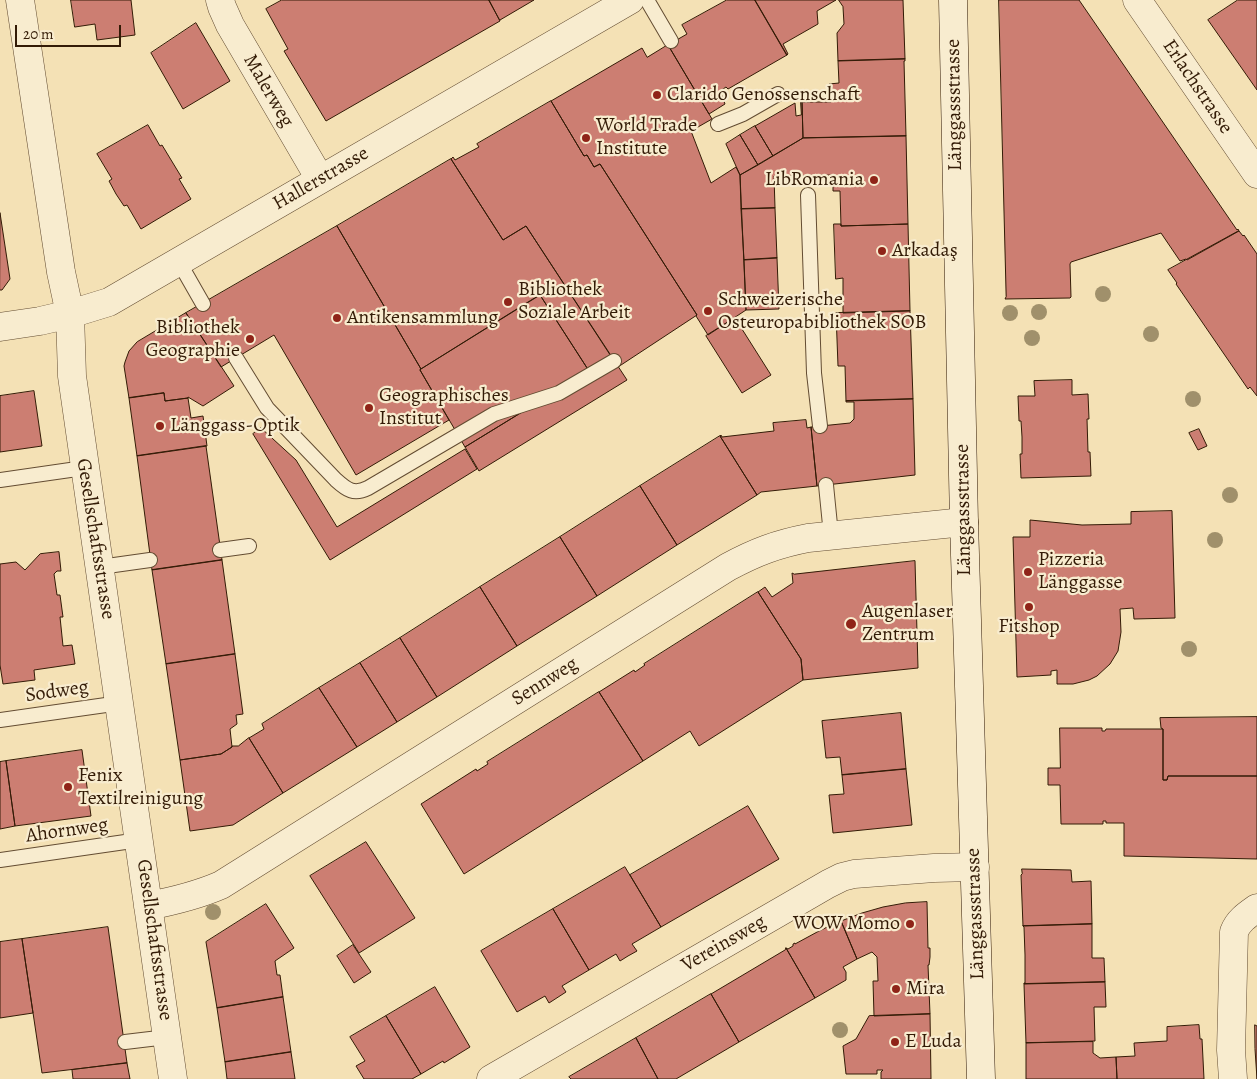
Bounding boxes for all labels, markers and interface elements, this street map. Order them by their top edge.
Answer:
scale bar [18,15,124,47]
text: 20 m [23,24,54,44]
street label: Erlachstrasse [1157,35,1237,139]
street label: Länggassstrasse [942,39,968,171]
street label: Malerweg [238,50,298,132]
place label: Clarido Genossenschaft [667,83,860,107]
marker: Clarido Genossenschaft [651,89,663,101]
place label: World Trade Institute [596,114,697,161]
marker: World Trade Institute [580,132,592,144]
street label: Hallerstrasse [269,142,373,216]
place label: LibRomania [765,168,864,192]
marker: LibRomania [868,174,880,186]
place label: Arkadaş [892,239,958,263]
marker: Arkadaş [876,245,888,257]
place label: Bibliothek Soziale Arbeit [518,278,630,325]
place label: Schweizerische Osteuropabibliothek SOB [718,288,927,335]
marker: Bibliothek Soziale Arbeit [502,296,514,308]
marker: Schweizerische Osteuropabibliothek SOB [702,305,714,317]
place label: Antikensammlung [347,306,498,330]
marker: Antikensammlung [331,312,343,324]
place label: Bibliothek Geographie [146,316,240,363]
marker: Bibliothek Geographie [244,333,256,345]
place label: Geographisches Institut [379,384,509,431]
marker: Geographisches Institut [363,402,375,414]
place label: Länggass-Optik [170,414,300,438]
marker: Länggass-Optik [154,420,166,432]
street label: Länggassstrasse [951,444,977,576]
street label: Gesellschaftsstrasse [70,457,120,621]
place label: Pizzeria Länggasse [1038,548,1123,595]
marker: Pizzeria Länggasse [1022,566,1034,578]
place label: Augenlaser Zentrum [862,600,953,647]
marker: Fitshop [1023,601,1035,613]
place label: Fitshop [998,615,1060,639]
marker: Augenlaser Zentrum [844,617,858,631]
street label: Sennweg [508,652,582,712]
street label: Sodweg [24,676,90,708]
place label: Fenix Textilreinigung [78,764,203,811]
marker: Fenix Textilreinigung [62,781,74,793]
street label: Ahornweg [24,813,110,849]
street label: Länggassstrasse [962,848,990,980]
street label: Gesellschaftsstrasse [131,858,177,1022]
street label: Vereinsweg [678,910,770,978]
place label: WOW Momo [793,912,900,936]
marker: WOW Momo [904,918,916,930]
place label: Mira [906,977,945,1001]
marker: Mira [890,983,902,995]
place label: E Luda [905,1030,962,1054]
marker: E Luda [889,1036,901,1048]

